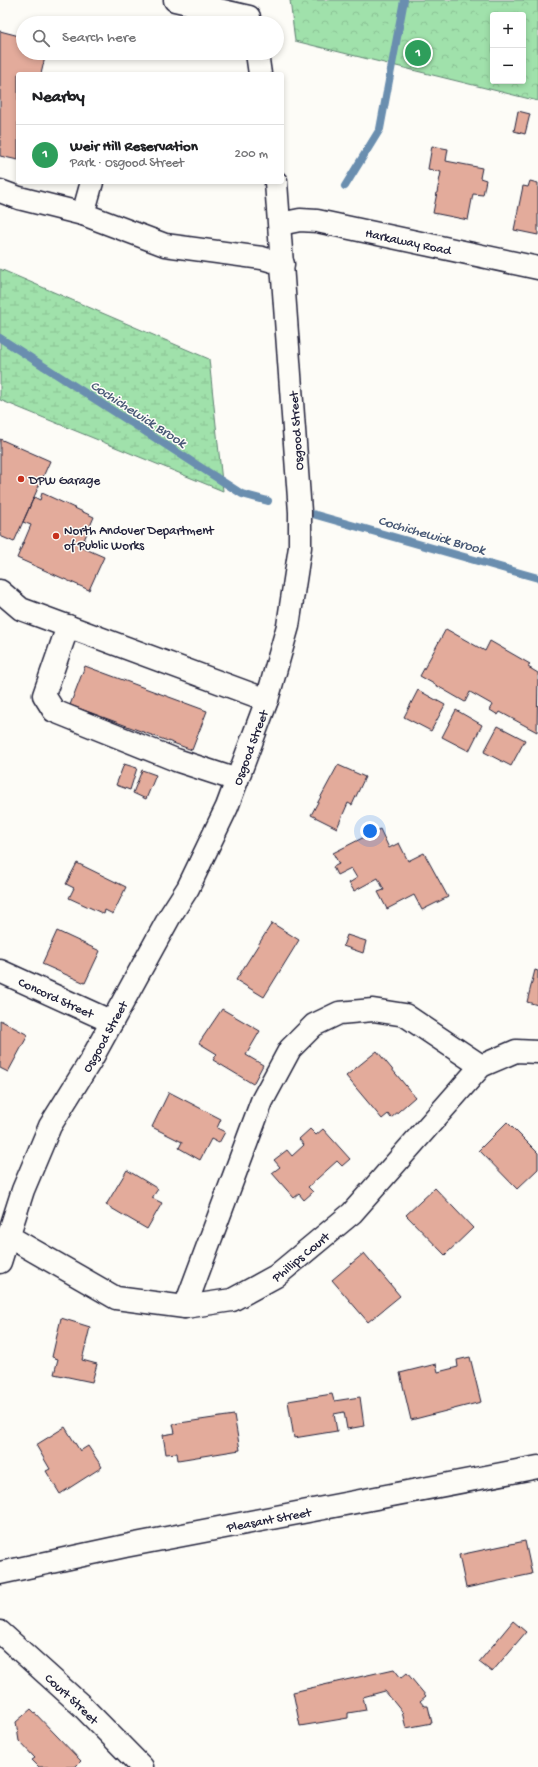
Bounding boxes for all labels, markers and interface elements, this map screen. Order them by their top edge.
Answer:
map controls [490,12,526,84]
button: + [490,12,526,48]
search box [16,16,284,60]
icon: search [30,27,52,49]
text: Search here [62,29,136,47]
pin: 1 [405,38,431,68]
button: − [490,48,526,84]
text: Nearby [32,88,85,108]
text: Weir Hill Reservation [70,138,198,156]
text: 1 [42,147,48,162]
text: 200 m [235,147,268,162]
text: Park · Osgood Street [70,156,184,171]
street label: Harkaway Road [364,226,454,260]
water label: Cochichewick Brook [87,378,190,453]
street label: Osgood Street [287,389,308,471]
marker: DPW Garage [16,474,26,484]
place label: DPW Garage [28,474,100,489]
water label: Cochichewick Brook [376,513,489,560]
place label: North Andover Department of Public Works [64,524,215,554]
marker: North Andover Department of Public Works [51,531,61,541]
street label: Osgood Street [231,707,273,788]
your location [360,821,380,841]
street label: Concord Street [15,975,97,1023]
street label: Osgood Street [80,998,133,1076]
street label: Phillips Court [270,1229,335,1287]
street label: Pleasant Street [225,1505,314,1537]
street label: Court Street [41,1671,102,1729]

